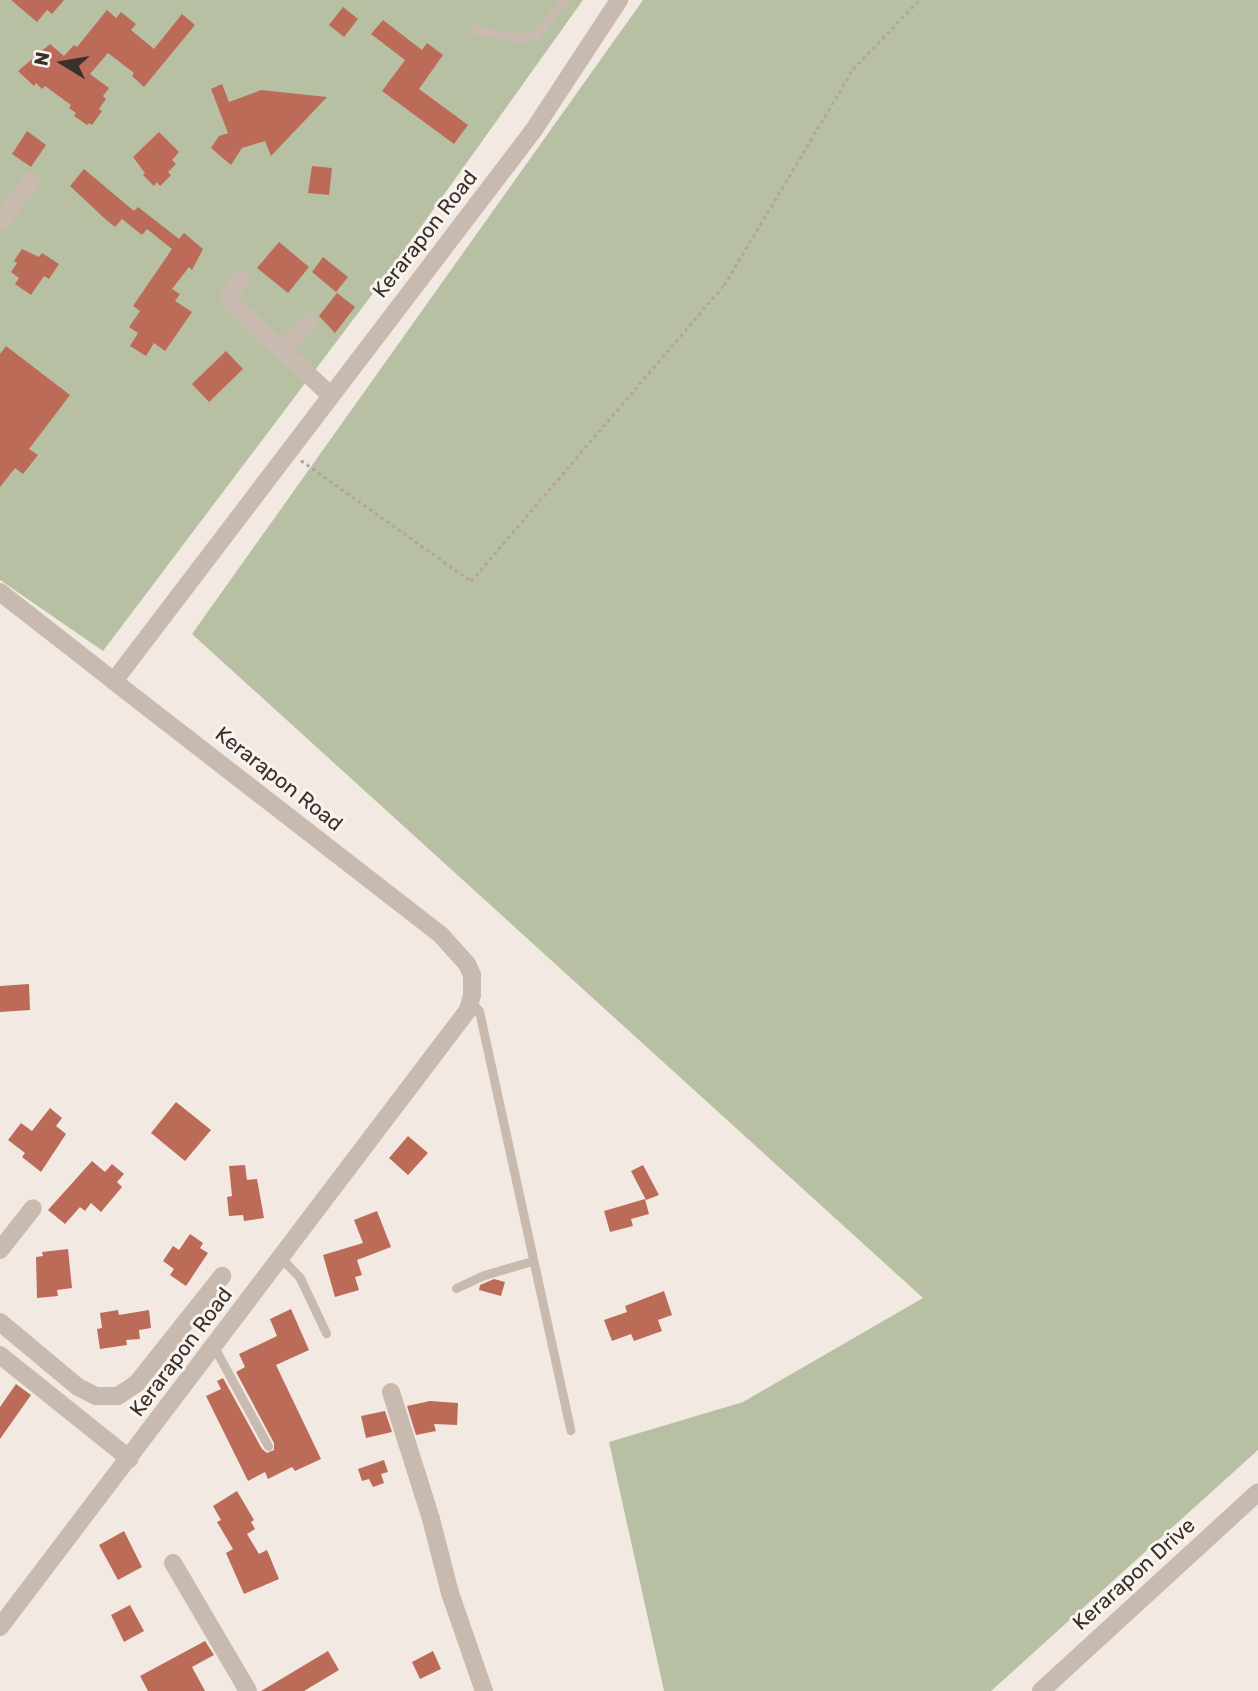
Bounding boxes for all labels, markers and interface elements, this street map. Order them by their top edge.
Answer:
north arrow [28,28,98,98]
text: N [29,50,54,68]
street label: Kerarapon Road [367,165,483,303]
street label: Kerarapon Road [210,721,348,837]
street label: Kerarapon Road [124,1283,238,1421]
street label: Kerarapon Drive [1068,1513,1200,1635]

